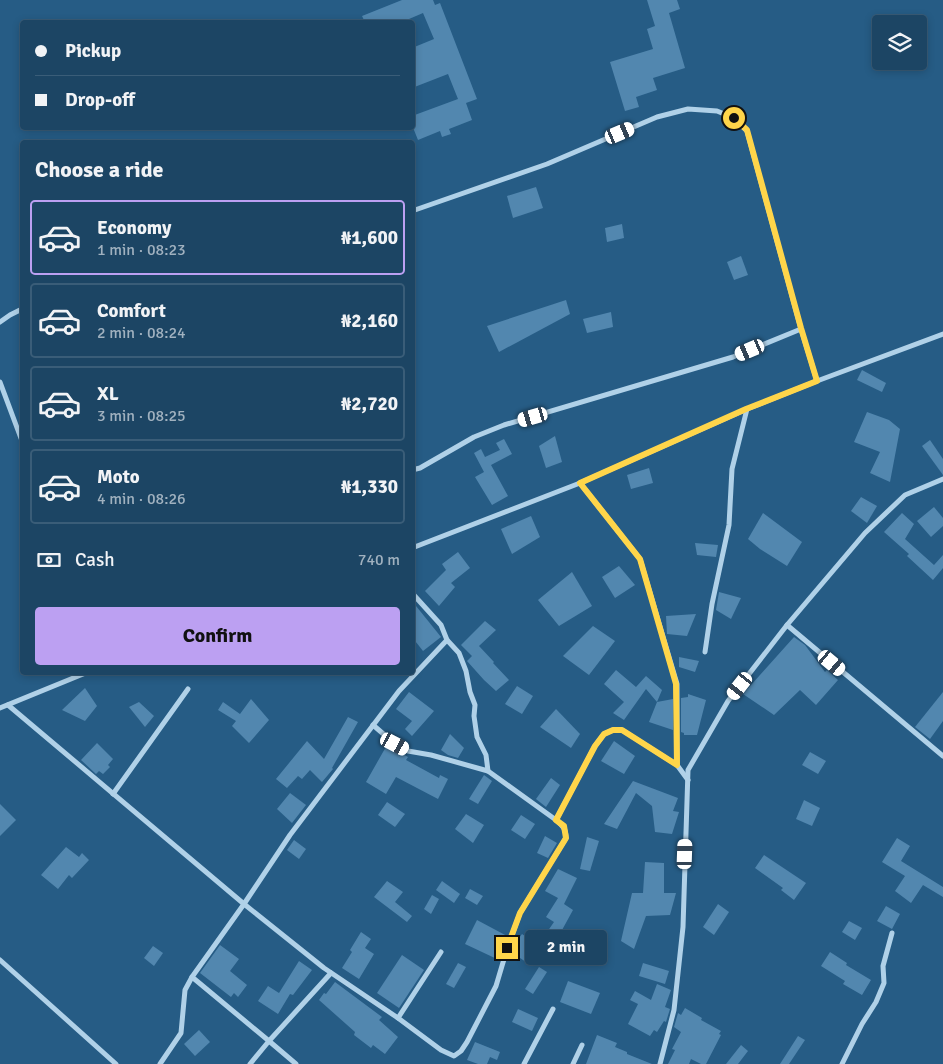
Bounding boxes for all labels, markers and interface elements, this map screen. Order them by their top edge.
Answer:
map controls [872,15,927,70]
button: layers [872,15,927,70]
text: Pickup [65,39,121,63]
text: Drop-off [65,88,135,112]
route start [723,107,745,129]
car [603,120,636,146]
text: Choose a ride [35,156,163,183]
icon: car [37,215,82,260]
text: Economy [97,216,171,240]
text: ₦1,600 [341,226,398,250]
text: 1 min · 08:23 [97,240,186,260]
icon: car [37,298,82,343]
text: Comfort [97,299,166,323]
text: ₦2,160 [341,309,398,333]
text: 2 min · 08:24 [97,323,186,343]
car [733,337,766,363]
icon: car [37,381,82,426]
text: XL [97,382,119,406]
text: ₦2,720 [341,392,398,416]
text: 3 min · 08:25 [97,406,186,426]
car [516,406,549,428]
icon: car [37,464,82,509]
text: Moto [97,465,140,489]
text: ₦1,330 [341,475,398,499]
text: 4 min · 08:26 [97,489,186,509]
icon: cash [35,546,63,574]
text: Cash [75,548,115,572]
text: 740 m [358,550,400,570]
button: Confirm [35,607,400,665]
car [815,648,848,678]
car [724,670,755,702]
car [378,730,411,758]
car [676,839,693,869]
callout: 2 min [524,930,607,966]
route end [496,937,518,959]
text: 2 min [547,937,585,957]

